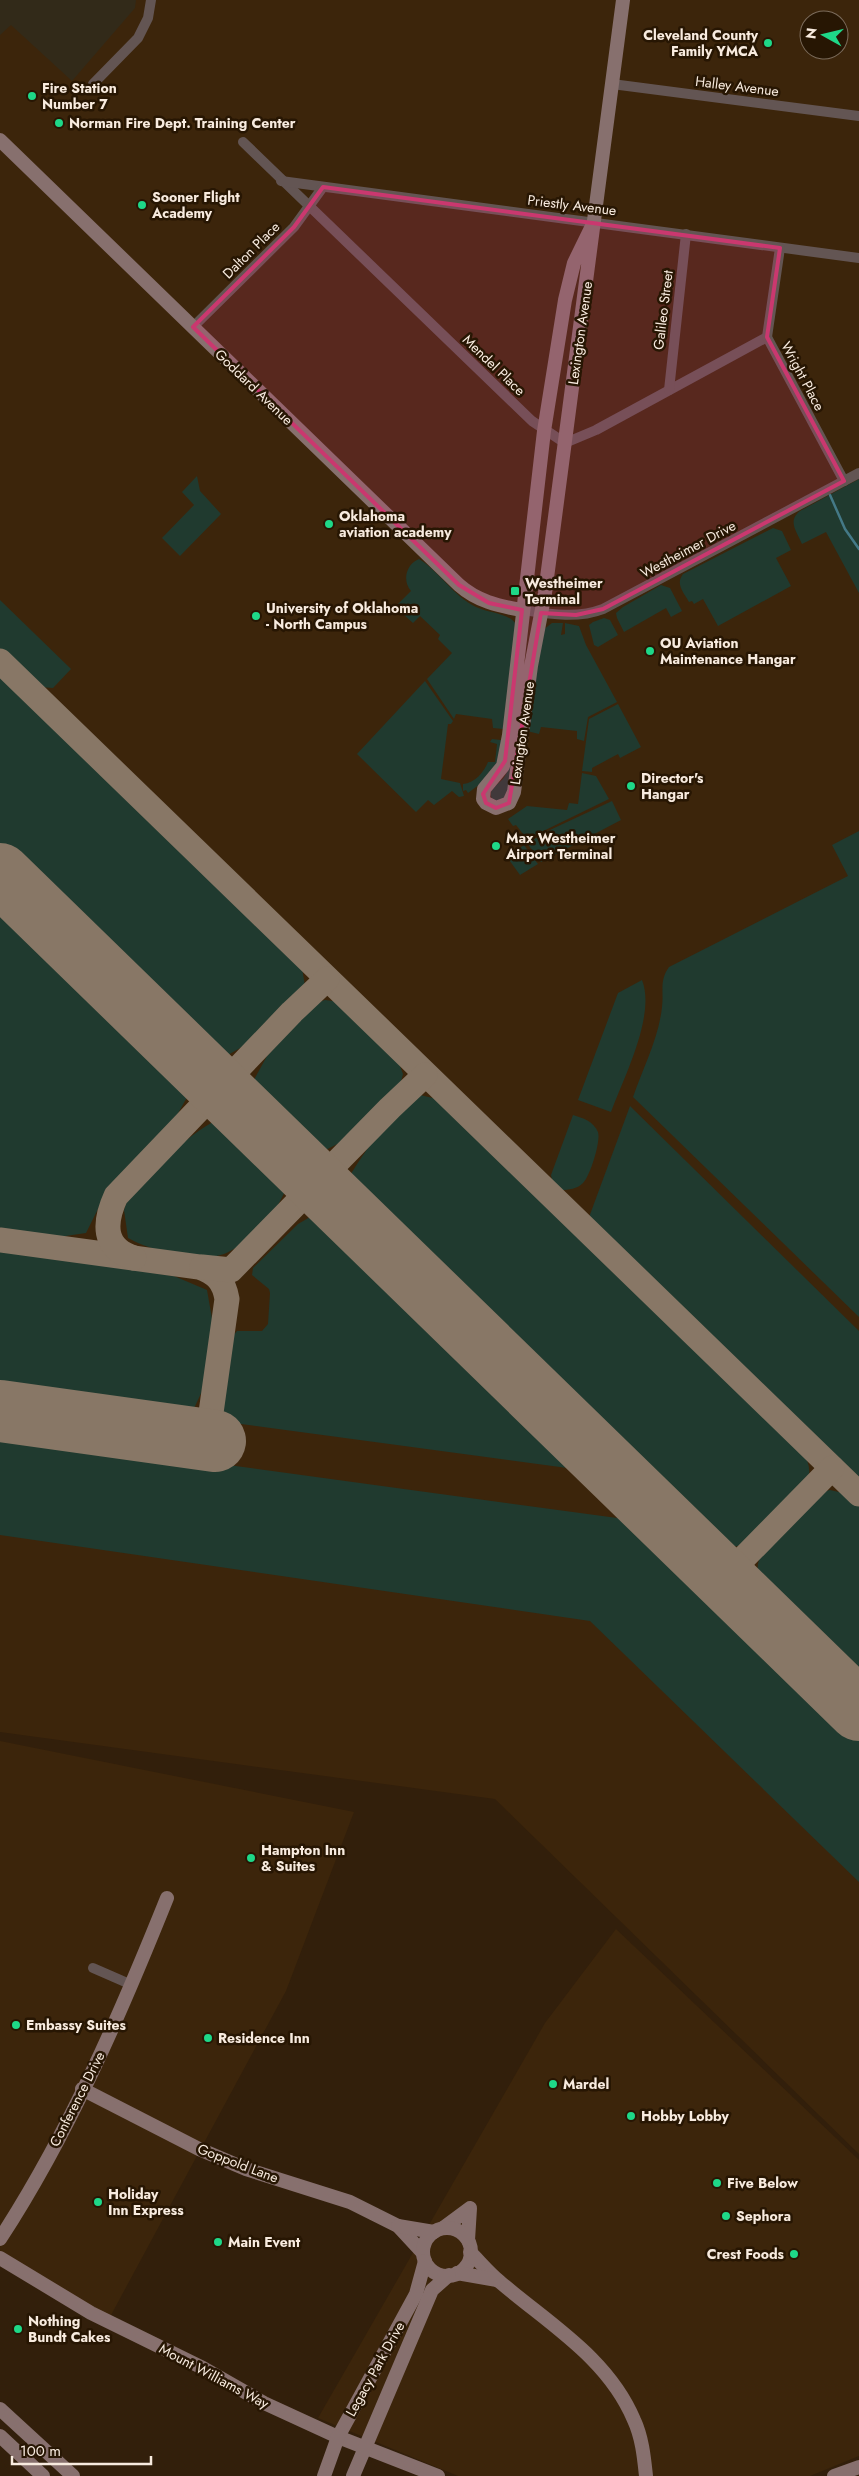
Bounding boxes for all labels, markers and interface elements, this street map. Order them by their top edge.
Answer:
north arrow [799,10,849,60]
place label: Cleveland County Family YMCA [643,25,759,61]
text: N [800,26,822,40]
marker: Cleveland County Family YMCA [762,37,774,49]
street label: Halley Avenue [694,71,780,101]
place label: Fire Station Number 7 [42,78,117,114]
marker: Fire Station Number 7 [26,90,38,102]
place label: Norman Fire Dept. Training Center [69,113,296,133]
marker: Norman Fire Dept. Training Center [53,117,65,129]
place label: Sooner Flight Academy [151,187,240,223]
street label: Priestly Avenue [526,190,618,220]
marker: Sooner Flight Academy [136,199,148,211]
street label: Dalton Place [218,217,284,283]
street label: Galileo Street [648,268,678,351]
street label: Lexington Avenue [563,280,597,386]
street label: Mendel Place [458,330,530,400]
street label: Wright Place [776,338,830,414]
street label: Goddard Avenue [210,344,298,430]
place label: Oklahoma aviation academy [339,506,452,542]
street label: Westheimer Drive [637,515,739,583]
marker: Oklahoma aviation academy [323,518,335,530]
place label: Westheimer Terminal [525,573,603,609]
marker: Westheimer Terminal [509,585,521,597]
place label: University of Oklahoma - North Campus [266,598,418,634]
marker: University of Oklahoma - North Campus [250,610,262,622]
place label: OU Aviation Maintenance Hangar [660,633,796,669]
marker: OU Aviation Maintenance Hangar [644,645,656,657]
street label: Lexington Avenue [505,680,539,786]
place label: Director's Hangar [641,768,704,804]
marker: Director's Hangar [625,780,637,792]
place label: Max Westheimer Airport Terminal [505,828,616,864]
marker: Max Westheimer Airport Terminal [490,840,502,852]
place label: Hampton Inn & Suites [261,1840,345,1876]
marker: Hampton Inn & Suites [245,1852,257,1864]
place label: Embassy Suites [26,2015,126,2035]
marker: Embassy Suites [10,2019,22,2031]
place label: Residence Inn [218,2028,310,2048]
marker: Residence Inn [202,2032,214,2044]
street label: Conference Drive [44,2048,110,2150]
place label: Mardel [563,2074,609,2094]
marker: Mardel [547,2078,559,2090]
place label: Hobby Lobby [641,2106,730,2126]
marker: Hobby Lobby [625,2110,637,2122]
street label: Goppold Lane [195,2138,281,2188]
place label: Five Below [727,2173,798,2193]
marker: Five Below [711,2177,723,2189]
place label: Holiday Inn Express [108,2184,184,2220]
marker: Holiday Inn Express [92,2196,104,2208]
place label: Sephora [736,2206,791,2226]
marker: Sephora [720,2210,732,2222]
place label: Main Event [228,2232,301,2252]
marker: Main Event [212,2236,224,2248]
place label: Crest Foods [707,2244,785,2264]
marker: Crest Foods [788,2248,800,2260]
place label: Nothing Bundt Cakes [28,2311,111,2347]
street label: Legacy Park Drive [341,2318,409,2420]
marker: Nothing Bundt Cakes [12,2323,24,2335]
street label: Mount Williams Way [156,2339,273,2414]
scale bar [12,2434,151,2466]
text: 100 m [20,2440,61,2462]

